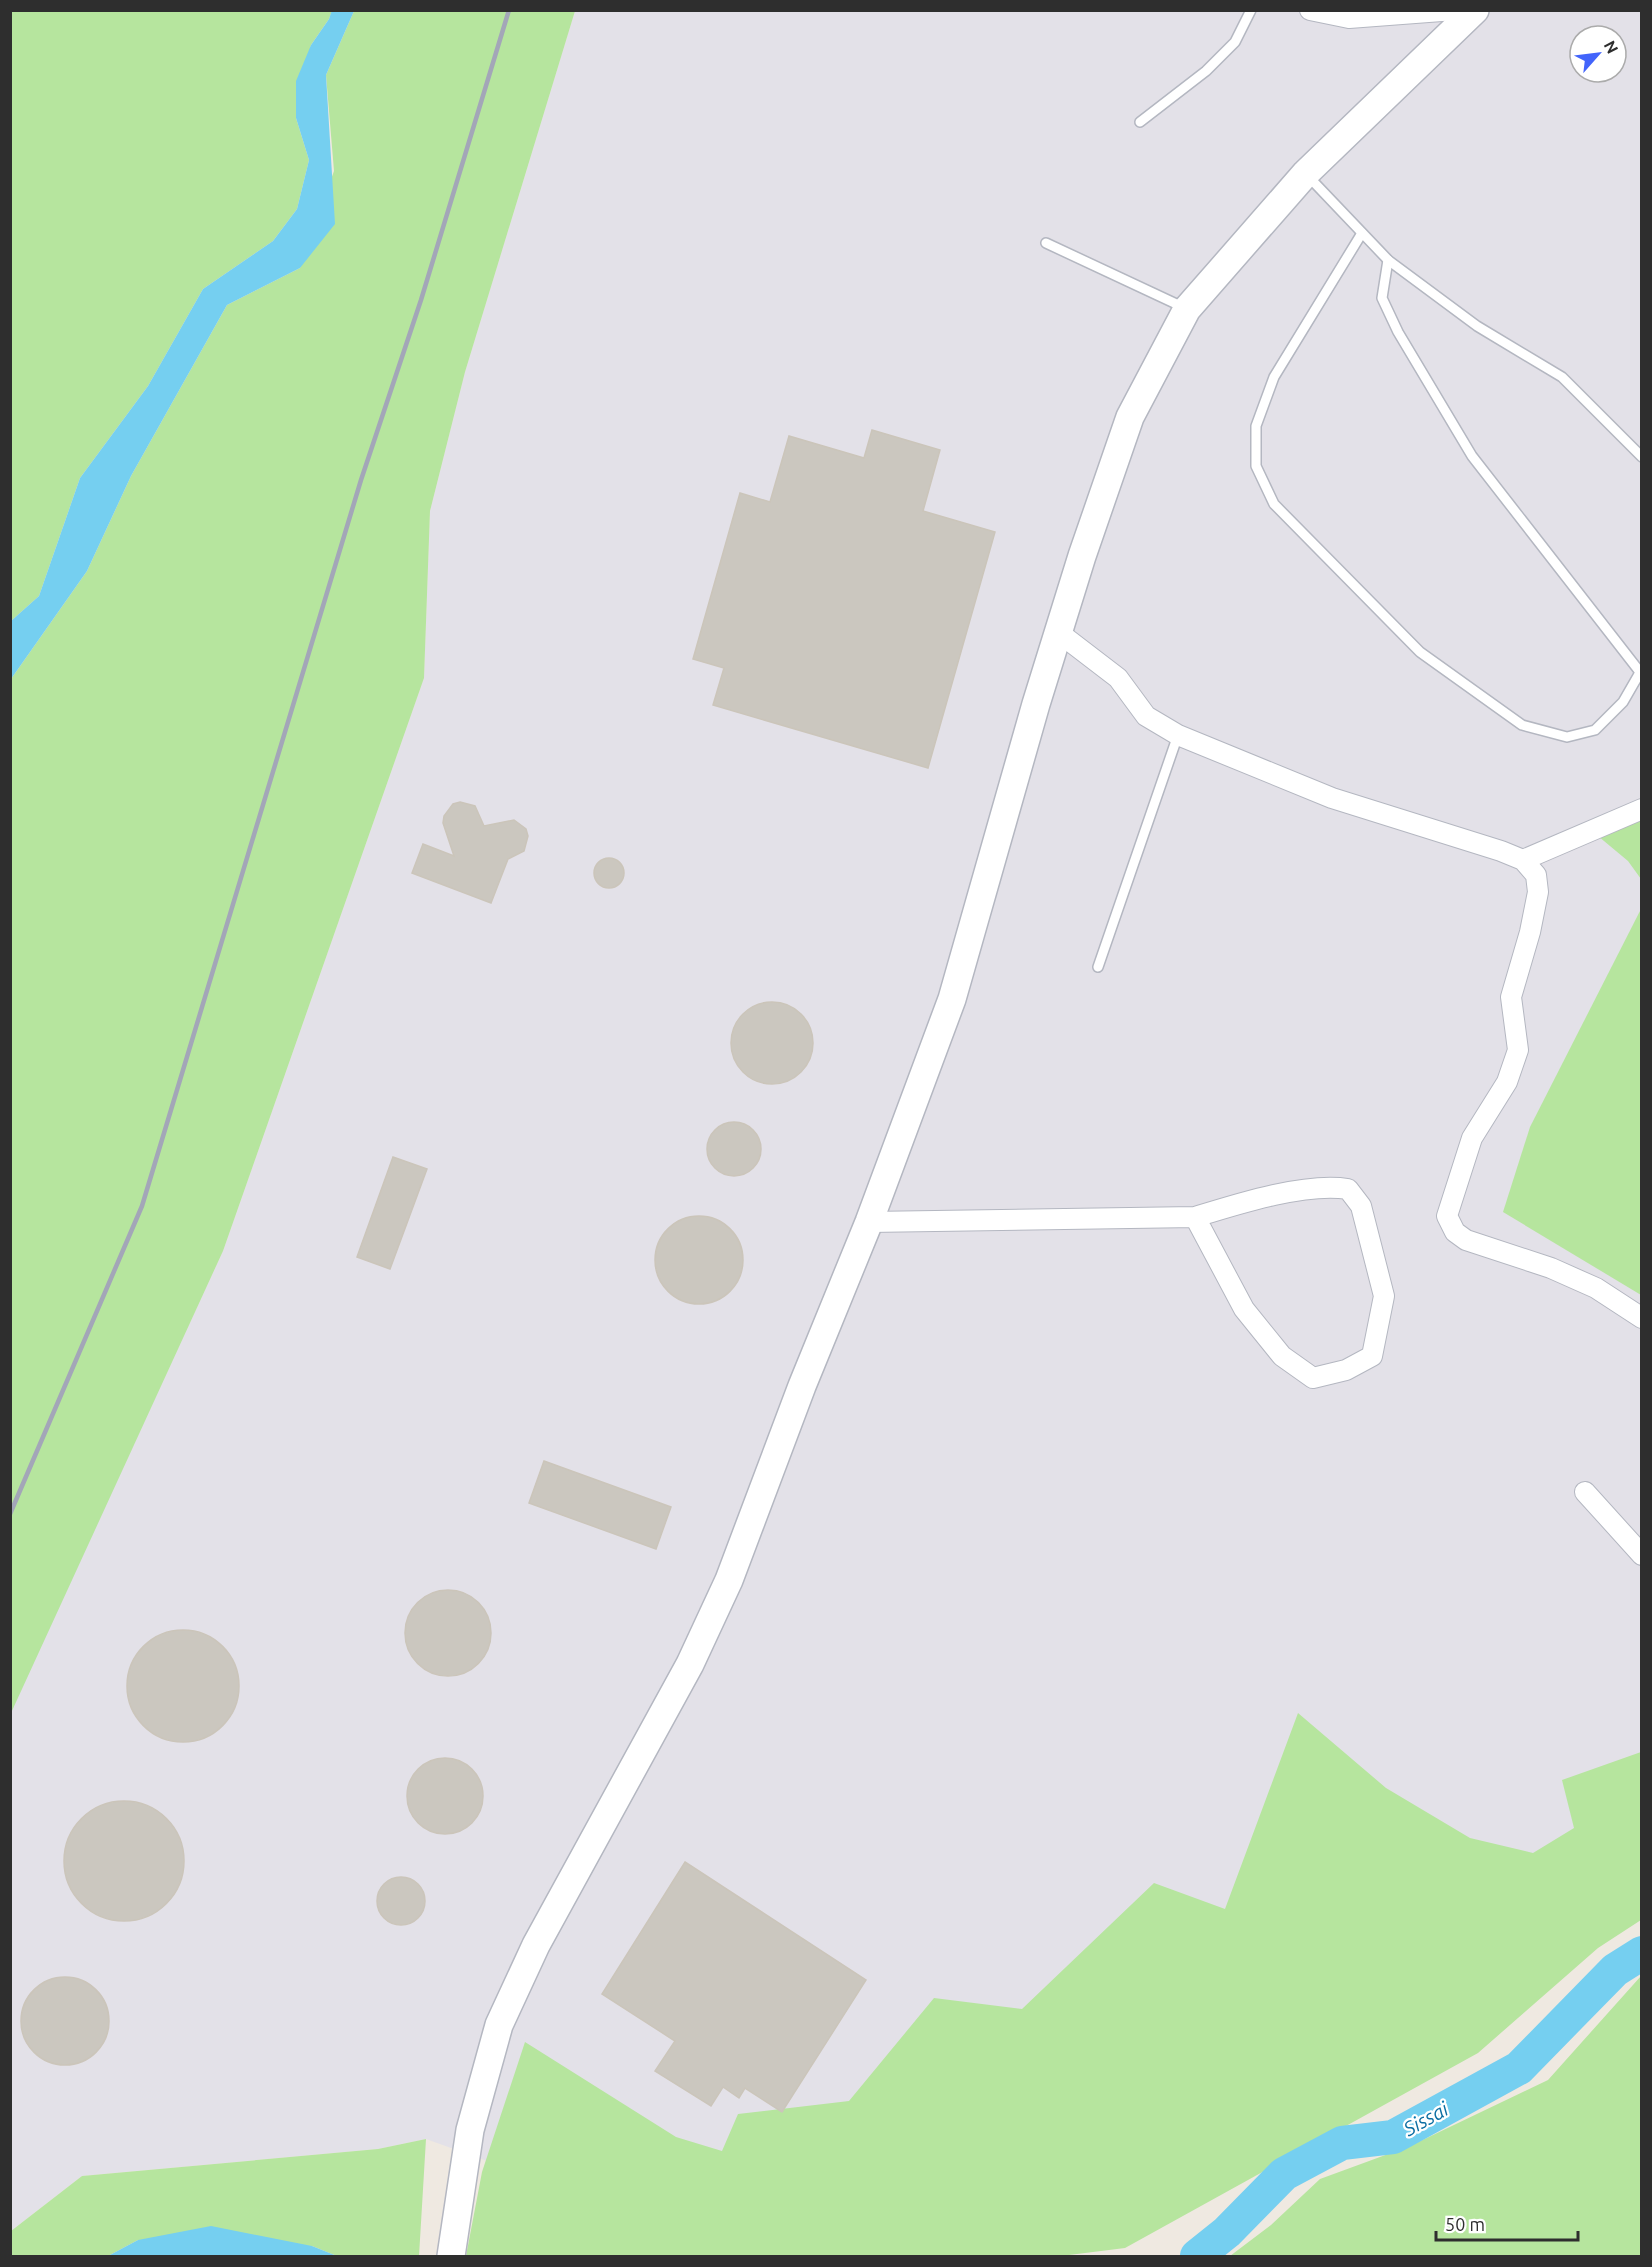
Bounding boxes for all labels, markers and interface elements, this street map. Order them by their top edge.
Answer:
north arrow [1568,24,1628,84]
text: N [1600,37,1622,56]
water label: Sissai [1398,2096,1453,2141]
scale bar [1436,2204,1578,2242]
text: 50 m [1445,2214,1485,2234]

